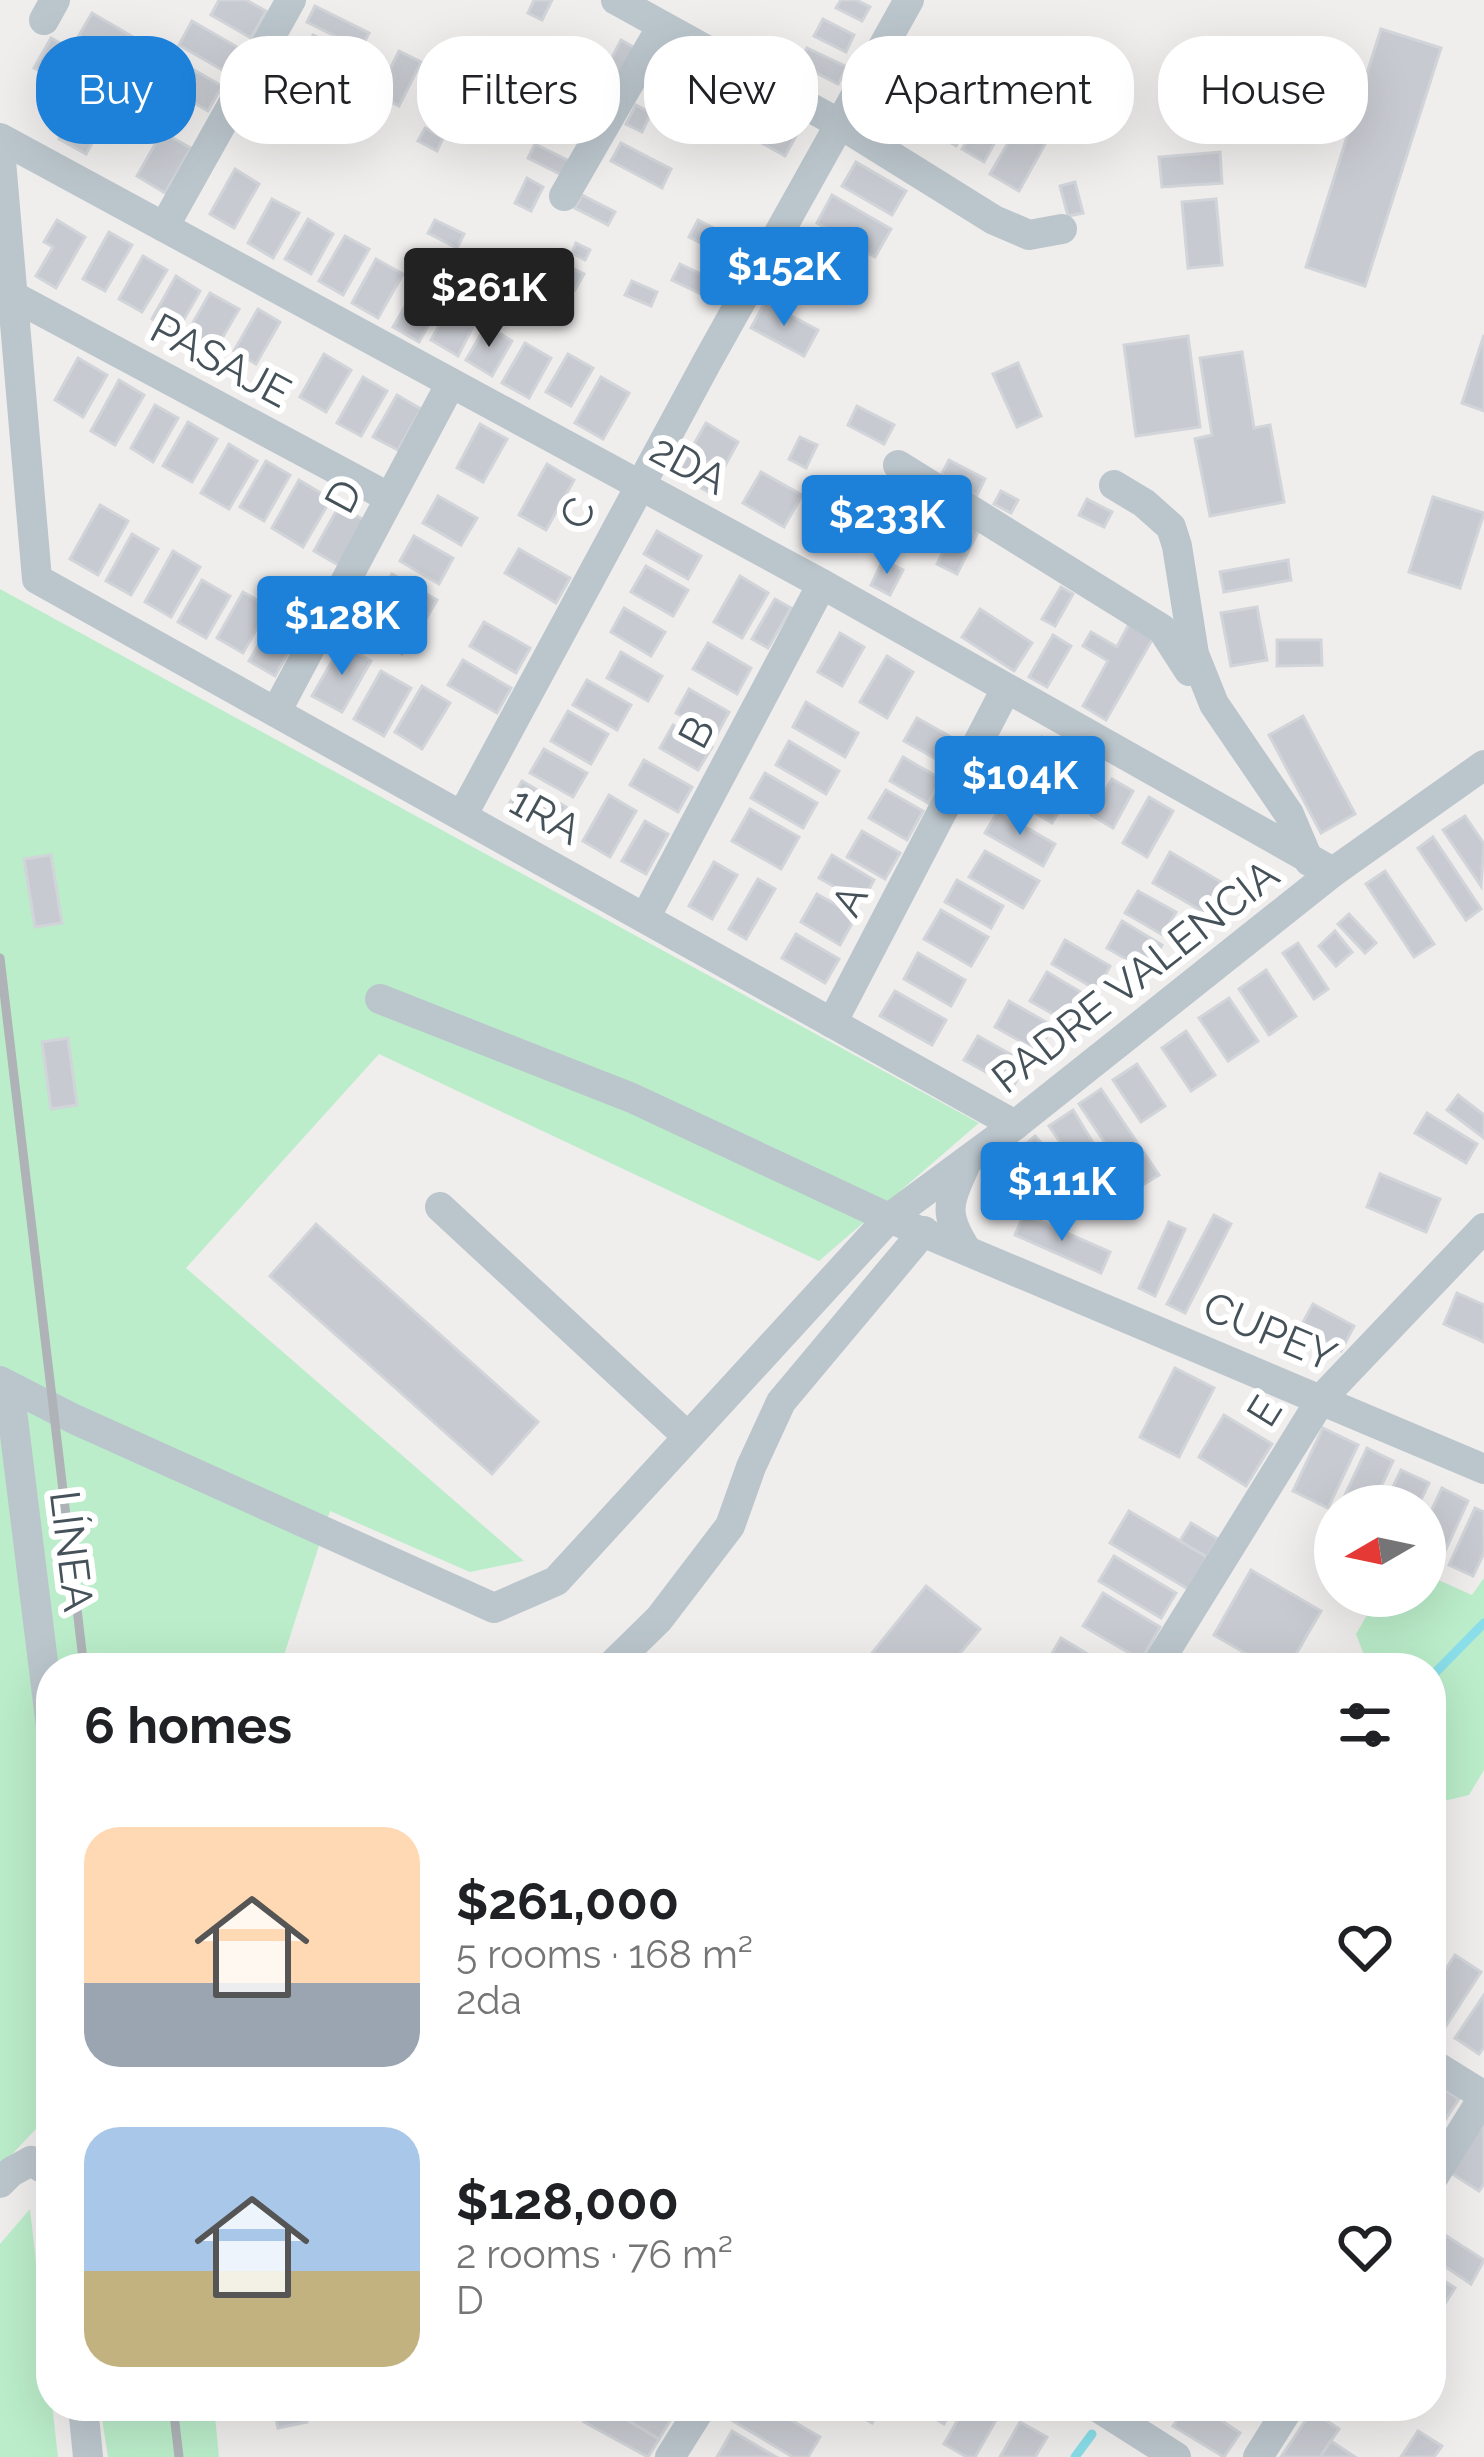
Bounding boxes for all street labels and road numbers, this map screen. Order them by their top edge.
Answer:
street label: PASAJE [143,303,299,418]
street label: 2DA [642,424,735,505]
street label: D [315,471,372,521]
street label: C [549,489,606,537]
street label: B [668,708,725,756]
street label: 1RA [502,776,590,855]
street label: PADRE VALENCIA [983,850,1288,1103]
street label: A [821,876,878,924]
street label: CUPEY [1196,1282,1344,1381]
street label: E [1237,1387,1292,1435]
street label: LÍNEA [40,1488,103,1614]

